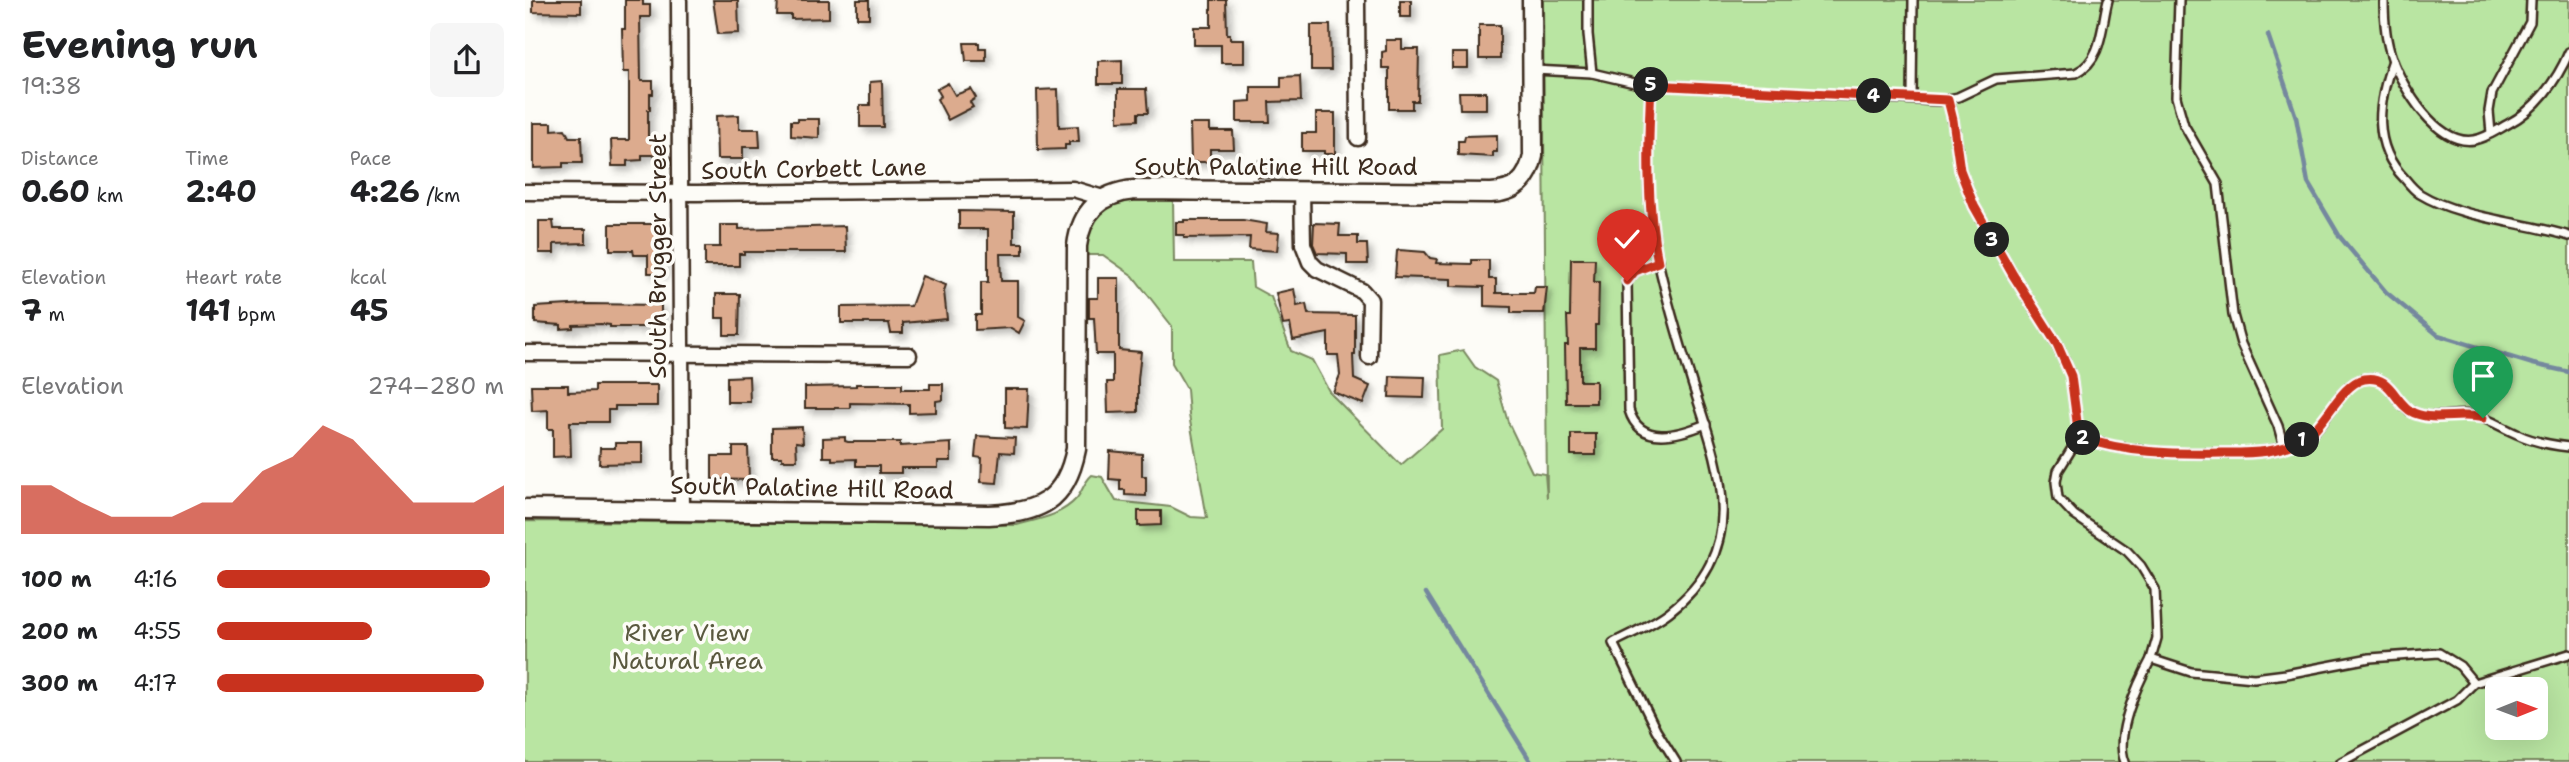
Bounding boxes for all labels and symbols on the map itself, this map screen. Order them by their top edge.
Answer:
pin: 5 [1633,68,1669,102]
pin: 4 [1857,78,1891,114]
street label: South Brugger Street [642,133,674,379]
street label: South Corbett Lane [701,151,927,187]
street label: South Palatine Hill Road [1134,151,1418,183]
pin [1597,209,1657,281]
pin: 3 [1975,222,2009,258]
pin [2453,346,2513,418]
pin: 2 [2065,420,2101,456]
pin: 1 [2285,422,2320,458]
street label: South Palatine Hill Road [670,470,954,506]
park label: River View Natural Area [611,617,763,677]
north arrow [2485,677,2548,740]

